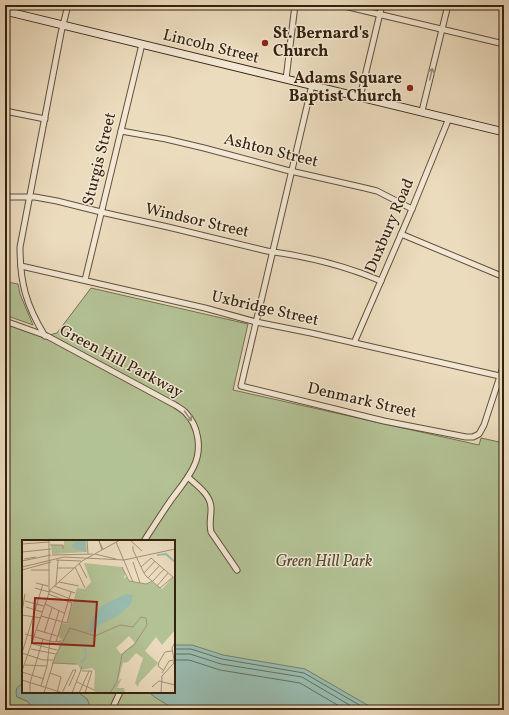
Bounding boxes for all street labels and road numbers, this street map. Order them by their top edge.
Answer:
street label: Lincoln Street [161,24,262,70]
street label: Sturgis Street [78,110,122,208]
street label: Ashton Street [222,129,321,173]
street label: Duxbury Road [360,175,420,277]
street label: Windsor Street [143,198,252,244]
street label: Uxbridge Street [209,286,321,332]
street label: Green Hill Parkway [55,320,187,404]
street label: Denmark Street [305,378,419,424]

